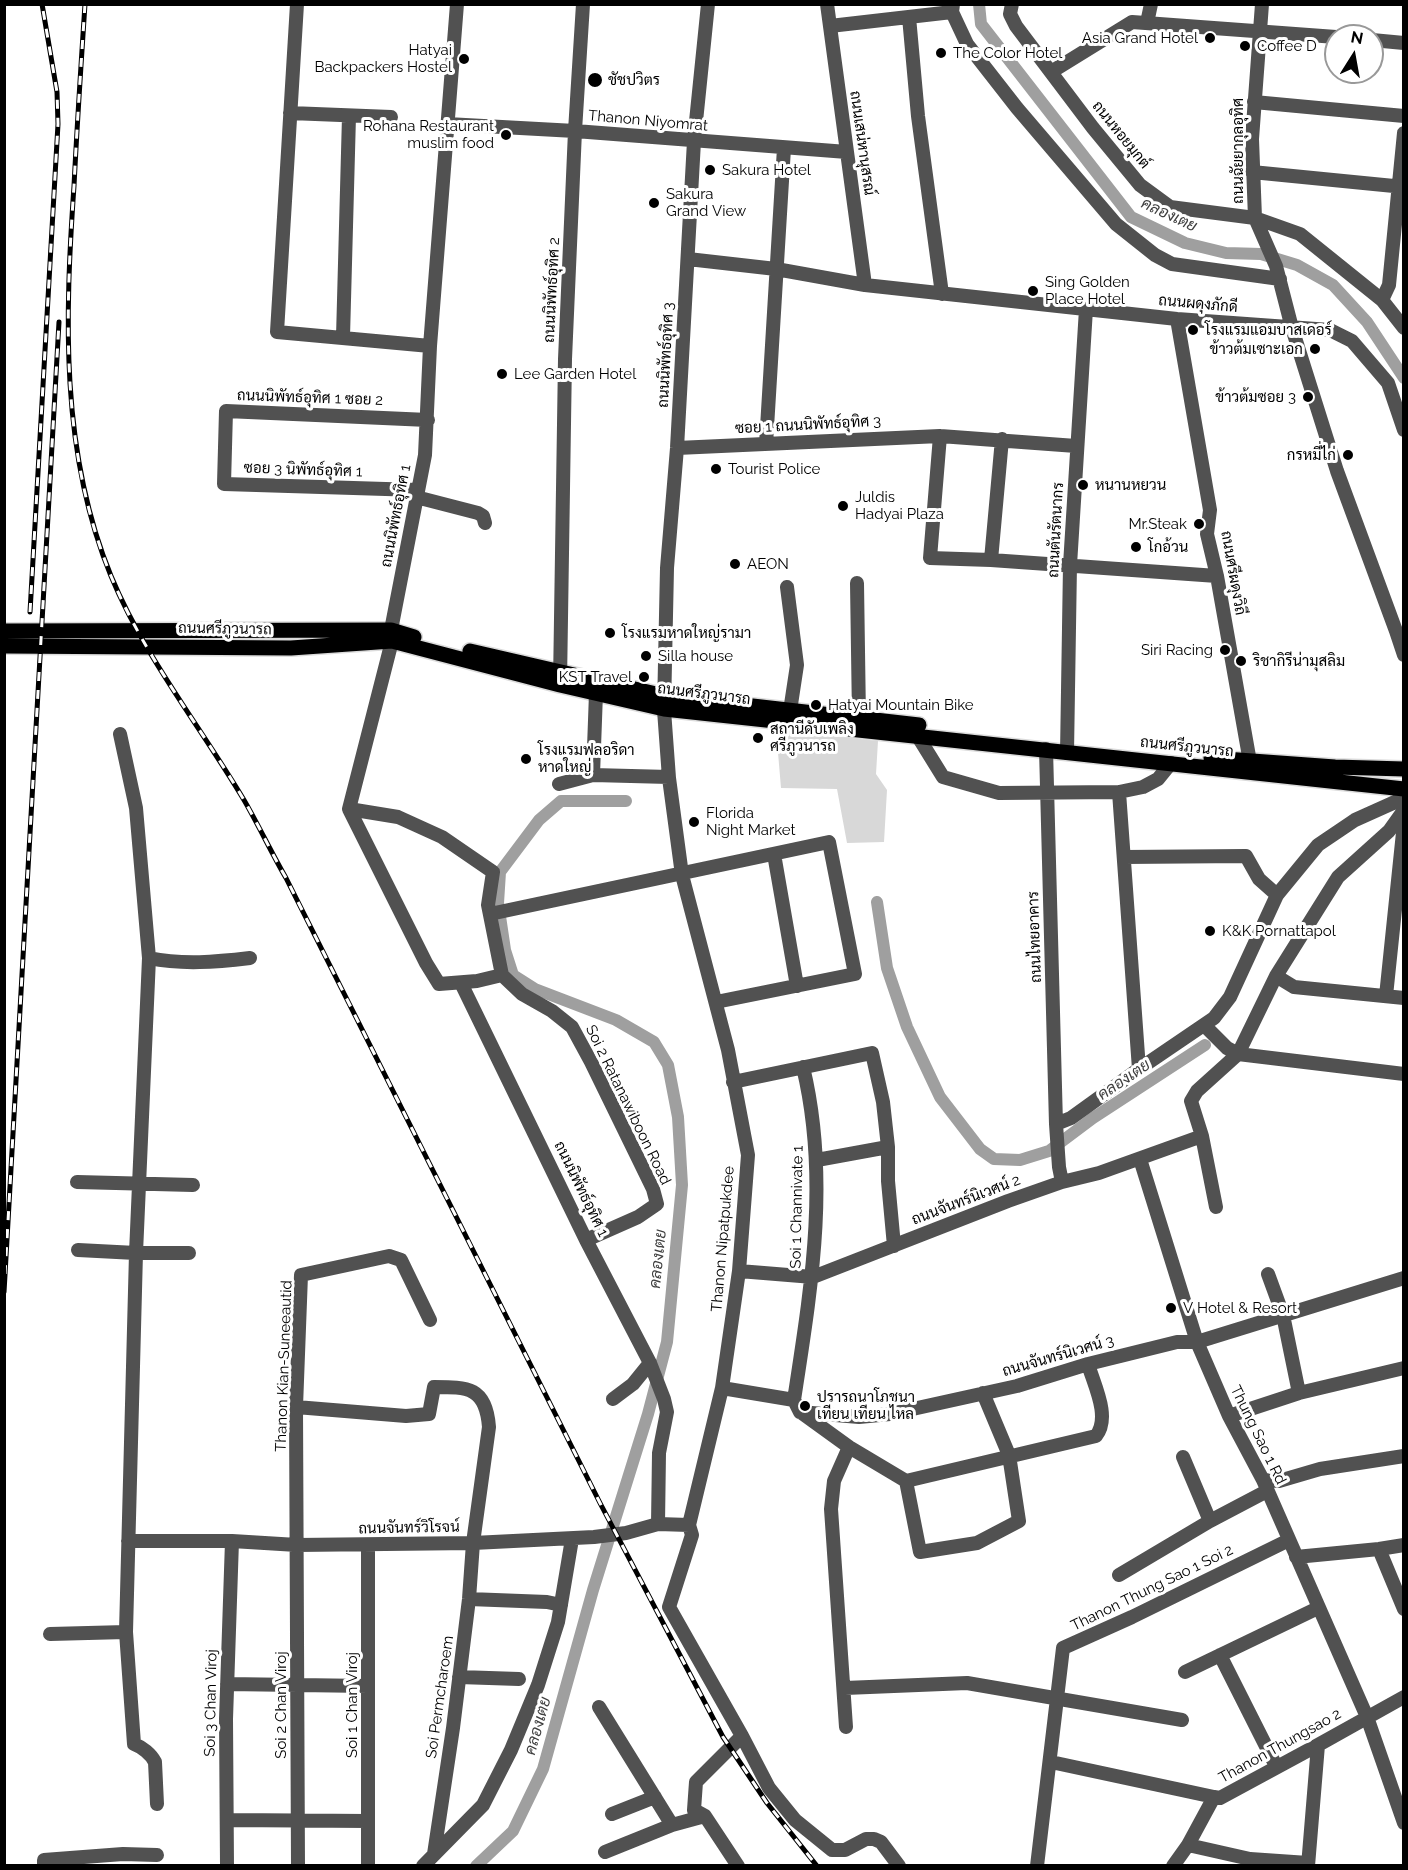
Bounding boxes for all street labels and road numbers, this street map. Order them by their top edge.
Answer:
street label: ถนนเสน่หานุสรณ์ [846,89,878,197]
street label: ถนนหอยมุกต์ [1088,98,1154,172]
street label: ถนนฉัยยากุลอุทิศ [1229,98,1247,204]
street label: Thanon Niyomrat [587,107,709,135]
street label: ถนนนิพัทธ์อุทิศ 2 [540,237,564,343]
street label: ถนนผดุงภักดี [1158,292,1238,316]
street label: ถนนนิพัทธ์อุทิศ 3 [654,302,678,408]
street label: ถนนนิพัทธ์อุทิศ 1 ซอย 2 [237,386,383,410]
street label: ซอย 1 ถนนนิพัทธ์อุทิศ 3 [734,412,882,438]
street label: ซอย 3 นิพัทธ์อุทิศ 1 [243,459,363,481]
street label: ถนนนิพัทธ์อุทิศ 1 [377,463,415,569]
street label: ถนนตันรัตนากร [1045,482,1067,578]
street label: ถนนศรีผดุงวิถี [1217,529,1249,617]
street label: ถนนศรีภูวนารถ [178,619,272,639]
street label: ถนนศรีภูวนารถ [656,679,752,709]
street label: ถนนศรีภูวนารถ [1139,733,1235,761]
street label: ถนนไทยอาคาร [1024,891,1046,983]
street label: Soi 2 Ratanawiboon Road [581,1022,675,1188]
street label: ถนนนิพัทธ์อุทิศ 1 [550,1138,612,1240]
street label: Soi 1 Channivate 1 [787,1145,807,1269]
street label: Thanon Nipatpukdee [708,1165,738,1313]
street label: ถนนจันทร์นิเวศน์ 2 [909,1171,1023,1229]
street label: Thanon Kian-Suneeautid [272,1280,296,1452]
street label: ถนนจันทร์นิเวศน์ 3 [1000,1331,1116,1381]
street label: Thung Sao 1 Rd [1226,1383,1290,1487]
street label: ถนนจันทร์วิโรจน์ [358,1518,460,1538]
street label: Thanon Thung Sao 1 Soi 2 [1068,1541,1236,1635]
street label: Soi Permcharoem [422,1634,458,1760]
street label: Soi 3 Chan Viroj [201,1649,221,1757]
street label: Soi 2 Chan Viroj [272,1651,290,1759]
street label: Soi 1 Chan Viroj [343,1652,361,1758]
street label: Thanon Thungsao 2 [1216,1705,1344,1787]

